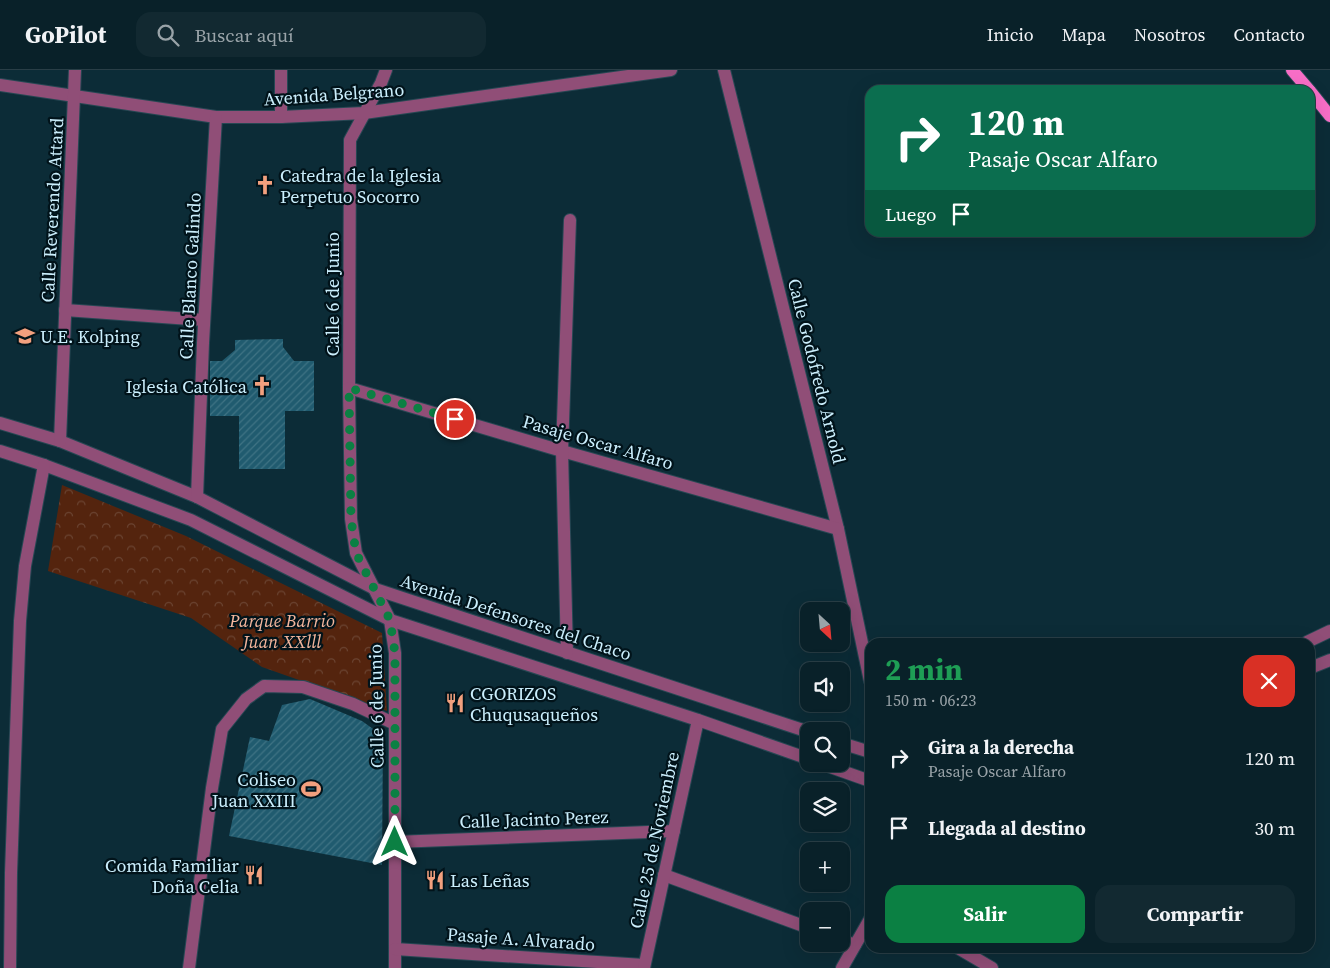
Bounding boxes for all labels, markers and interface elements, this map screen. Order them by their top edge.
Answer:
search box [136,12,486,57]
text: GoPilot [25,18,106,51]
icon: search [154,21,182,49]
text: Buscar aquí [194,22,294,48]
text: Inicio [987,22,1034,47]
text: Mapa [1062,22,1106,47]
text: Nosotros [1134,22,1205,47]
text: Contacto [1233,22,1305,47]
street label: Avenida Belgrano [263,77,405,111]
text: 120 m [968,99,1064,147]
icon: right [885,105,950,170]
street label: Calle Reverendo Attard [35,117,69,303]
text: Pasaje Oscar Alfaro [968,144,1158,174]
place label: Catedra de la Iglesia Perpetuo Socorro [280,163,442,209]
church icon: Catedra de la Iglesia Perpetuo Socorro [254,174,276,196]
street label: Calle Blanco Galindo [173,192,207,360]
icon: arrive [947,200,975,228]
text: Luego [885,201,937,227]
street label: Calle 6 de Junio [320,232,345,356]
street label: Calle Godofredo Arnold [782,276,852,466]
place label: U.E. Kolping [40,324,140,349]
school or university icon: U.E. Kolping [14,325,36,347]
place label: Iglesia Católica [126,374,248,399]
church icon: Iglesia Católica [251,375,273,397]
pin [434,398,476,440]
icon: arrive [441,405,469,433]
street label: Pasaje Oscar Alfaro [520,409,676,475]
street label: Avenida Defensores del Chaco [397,568,635,666]
north arrow [800,602,850,652]
map controls [800,602,850,952]
park label: Parque Barrio Juan XXlll [228,608,335,654]
street label: Calle 6 de Junio [362,644,390,768]
text: 2 min [885,649,963,690]
button: close [1243,655,1295,707]
button: sound [800,662,850,712]
place label: CGORIZOS Chuqusaqueños [470,681,598,727]
text: 150 m · 06:23 [885,689,976,711]
restaurant icon: CGORIZOS Chuqusaqueños [444,692,466,714]
button: search [800,722,850,772]
text: Gira a la derecha [928,734,1074,760]
icon: right [885,744,913,772]
text: 120 m [1245,745,1295,771]
street label: Calle 25 de Noviembre [623,749,685,931]
text: Pasaje Oscar Alfaro [928,760,1066,782]
place label: Coliseo Juan XXIII [211,767,296,813]
sports icon: Coliseo Juan XXIII [300,778,322,800]
button: layers [800,782,850,832]
street label: Calle Jacinto Perez [459,804,609,834]
icon: arrive [885,814,913,842]
position arrow [368,815,420,867]
text: Llegada al destino [928,815,1086,841]
text: 30 m [1254,815,1295,841]
button: + [800,842,850,892]
place label: Comida Familiar Doña Celia [105,853,240,899]
restaurant icon: Comida Familiar Doña Celia [243,864,265,886]
place label: Las Leñas [450,868,530,893]
restaurant icon: Las Leñas [424,869,446,891]
button: Salir [885,885,1085,943]
button: Compartir [1095,885,1295,943]
button: − [800,902,850,952]
street label: Pasaje A. Alvarado [446,921,596,957]

